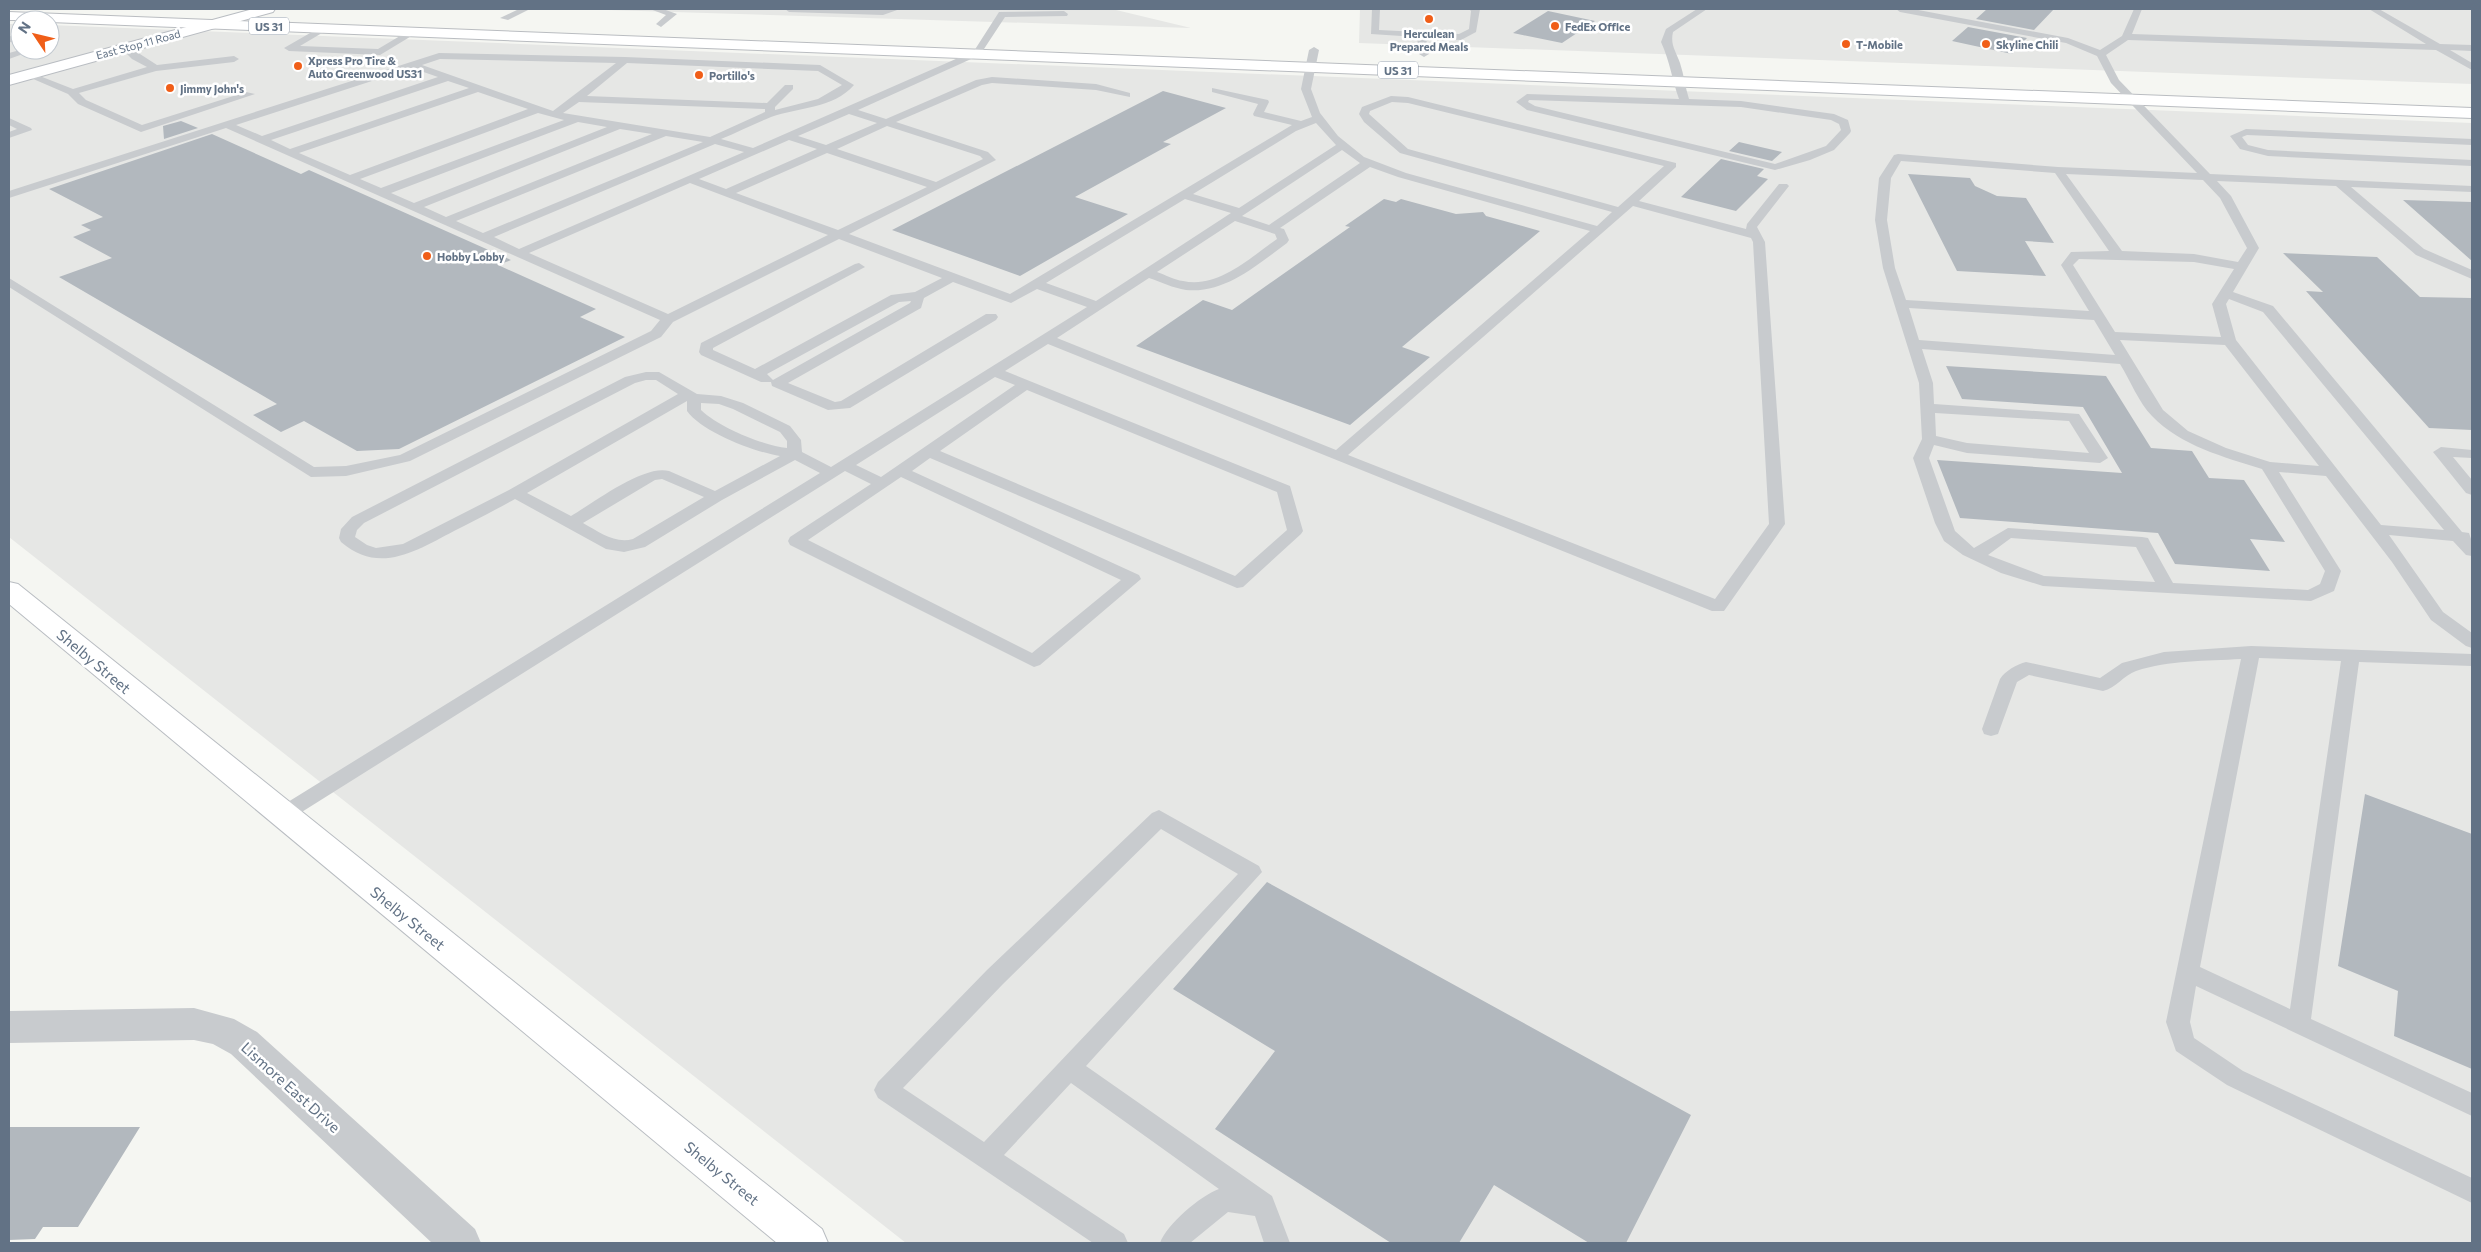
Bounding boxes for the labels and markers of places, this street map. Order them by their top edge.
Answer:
marker: Herculean Prepared Meals [1423,13,1435,25]
marker: FedEx Office [1549,20,1561,32]
place label: FedEx Office [1565,20,1630,33]
place label: Herculean Prepared Meals [1390,27,1468,53]
marker: T-Mobile [1840,38,1852,50]
place label: T-Mobile [1856,38,1903,51]
marker: Skyline Chili [1980,38,1992,50]
place label: Skyline Chili [1996,38,2058,51]
place label: Xpress Pro Tire & Auto Greenwood US31 [308,54,422,80]
marker: Xpress Pro Tire & Auto Greenwood US31 [292,60,304,72]
marker: Portillo's [693,69,705,81]
place label: Portillo's [709,69,755,82]
marker: Jimmy John's [164,82,176,94]
place label: Jimmy John's [180,82,244,96]
marker: Hobby Lobby [421,250,433,262]
place label: Hobby Lobby [437,250,505,263]

